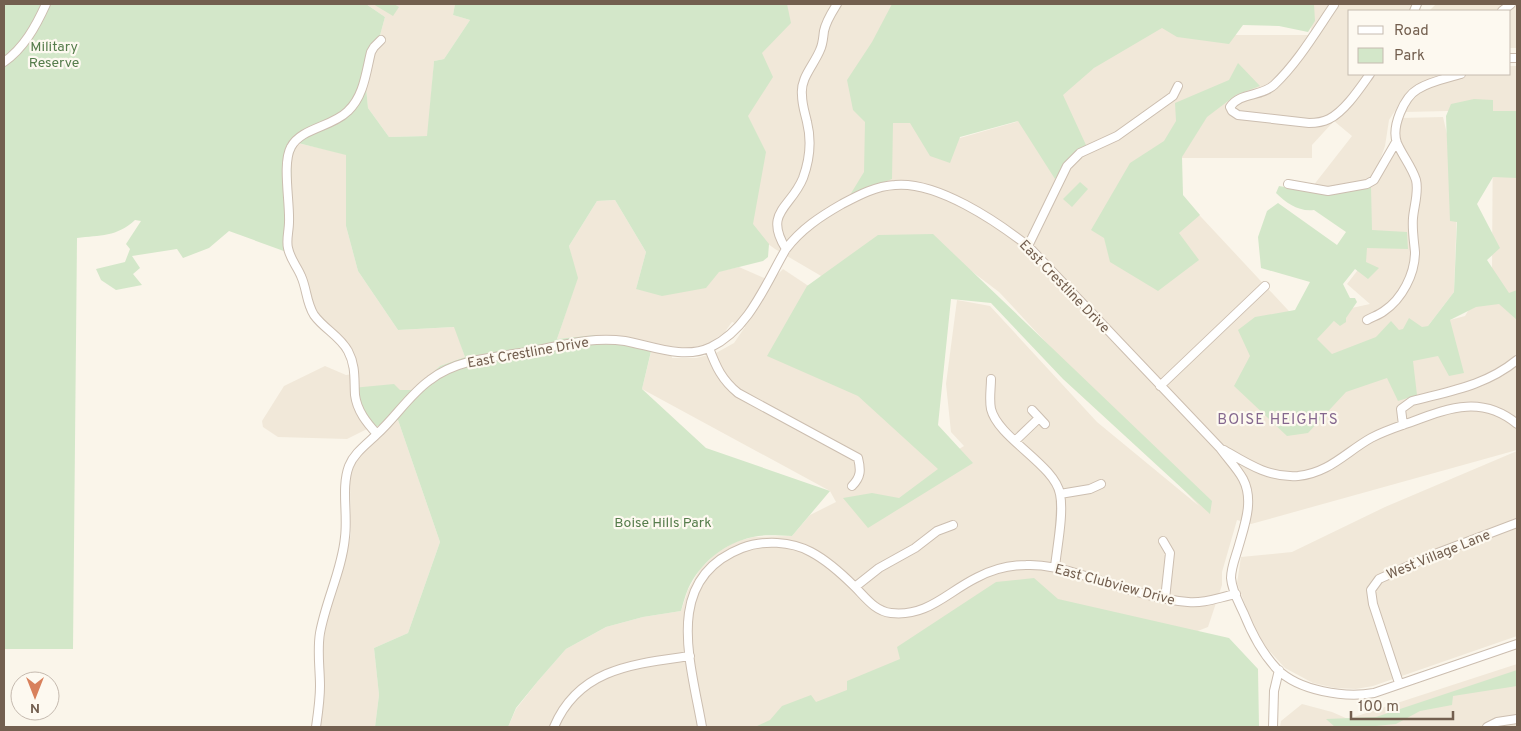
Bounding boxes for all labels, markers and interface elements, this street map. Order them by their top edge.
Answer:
legend [1348,10,1511,75]
text: Road [1394,22,1429,41]
park label: Military Reserve [29,39,79,72]
text: Park [1394,47,1425,66]
street label: East Crestline Drive [1015,237,1113,337]
street label: East Crestline Drive [466,334,590,373]
district label: BOISE HEIGHTS [1217,411,1339,430]
park label: Boise Hills Park [614,515,712,532]
street label: West Village Lane [1384,527,1493,584]
street label: East Clubview Drive [1053,561,1177,610]
north arrow [10,671,60,721]
scale bar [1351,688,1454,720]
text: 100 m [1358,698,1399,717]
text: N [30,699,40,716]

